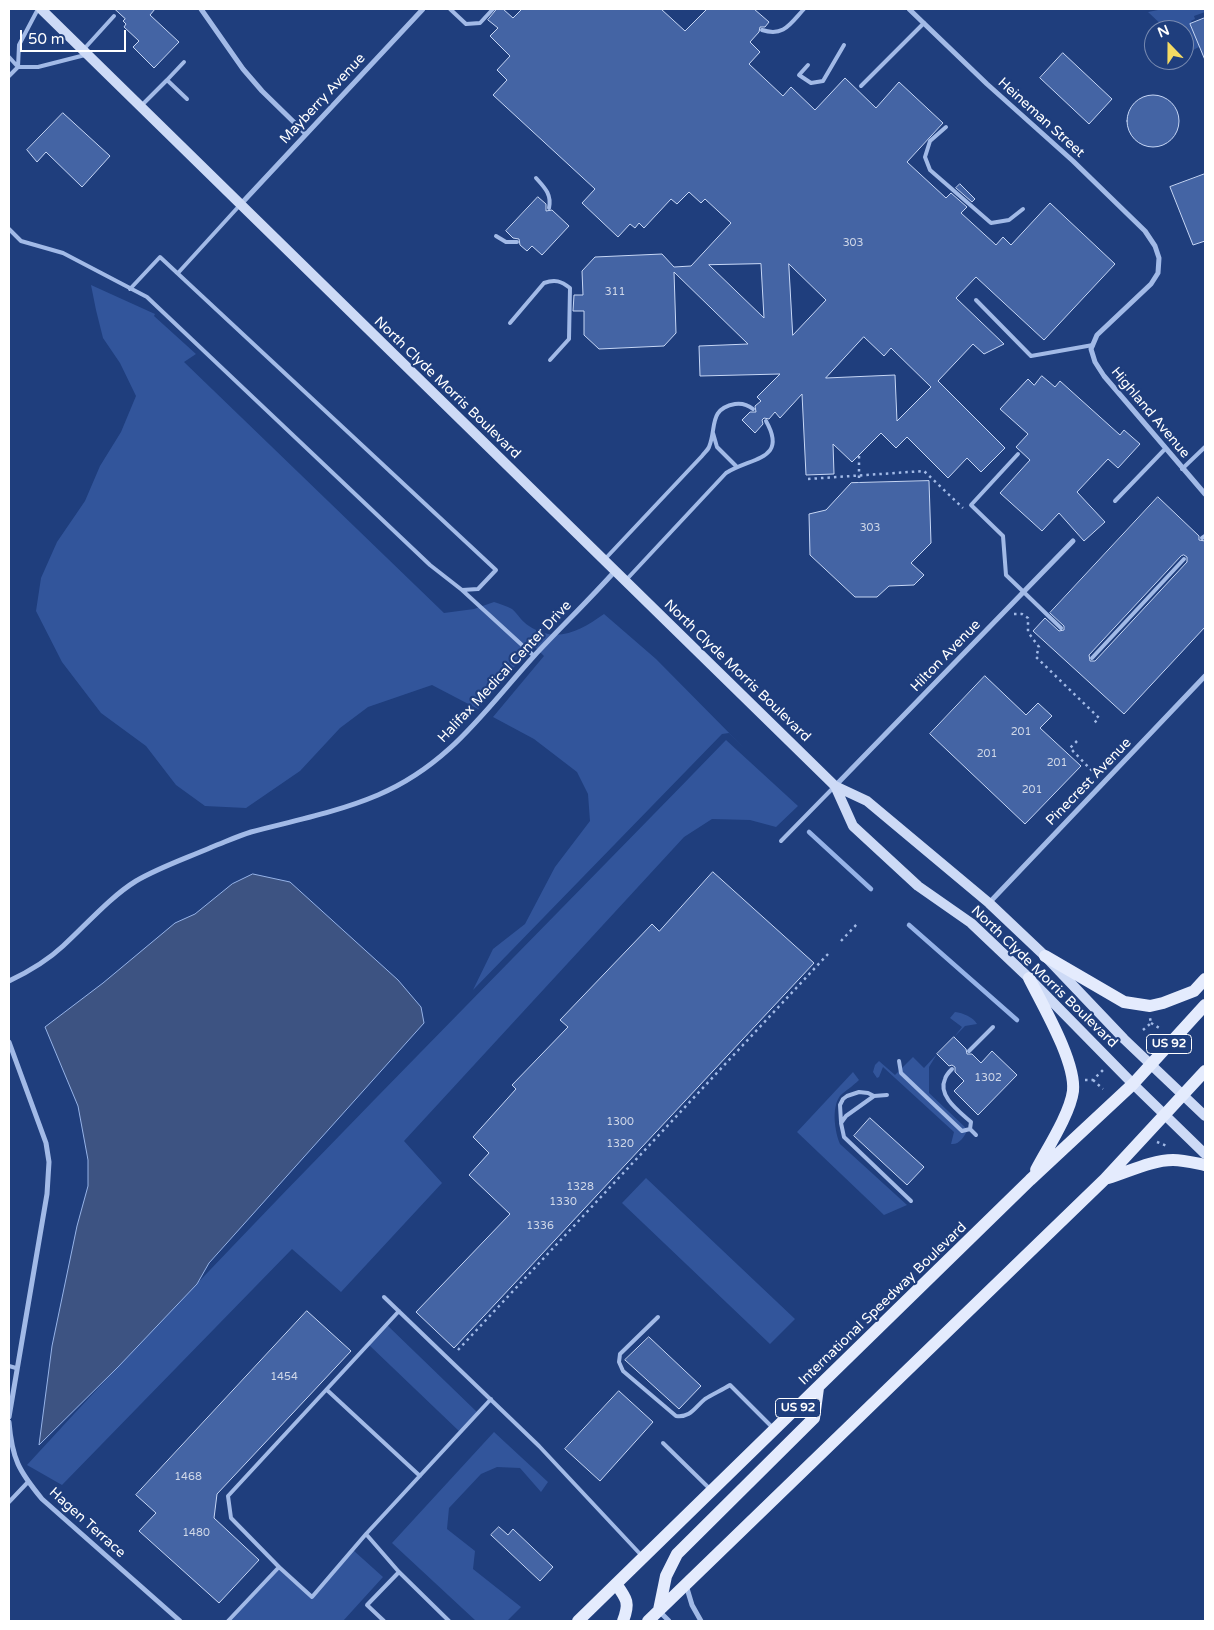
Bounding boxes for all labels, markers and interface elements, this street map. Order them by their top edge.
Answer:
scale bar [22,20,129,52]
north arrow [1144,20,1194,70]
text: N [1155,22,1172,42]
text: 50 m [28,30,65,48]
street label: Mayberry Avenue [277,50,369,148]
street label: Heineman Street [994,75,1088,161]
house number: 303 [843,236,863,250]
house number: 311 [605,285,625,299]
street label: North Clyde Morris Boulevard [370,314,524,462]
street label: Highland Avenue [1107,364,1193,462]
house number: 303 [860,521,880,535]
street label: Halifax Medical Center Drive [435,597,575,747]
street label: North Clyde Morris Boulevard [660,597,814,745]
street label: Hilton Avenue [908,617,984,695]
house number: 201 [1011,725,1031,739]
street label: Pinecrest Avenue [1043,735,1135,829]
house number: 201 [977,747,997,761]
house number: 201 [1047,756,1067,770]
house number: 201 [1022,783,1042,797]
street label: North Clyde Morris Boulevard [967,903,1121,1051]
road number: US 92 [1146,1034,1192,1054]
house number: 1302 [974,1071,1002,1085]
house number: 1300 [606,1115,634,1129]
house number: 1320 [606,1137,634,1151]
house number: 1328 [566,1180,594,1194]
house number: 1330 [549,1195,577,1209]
house number: 1336 [526,1219,554,1233]
street label: International Speedway Boulevard [796,1219,970,1389]
house number: 1454 [270,1370,298,1384]
road number: US 92 [776,1399,820,1418]
house number: 1468 [174,1470,202,1484]
street label: Hagen Terrace [45,1484,129,1562]
house number: 1480 [182,1526,210,1540]

